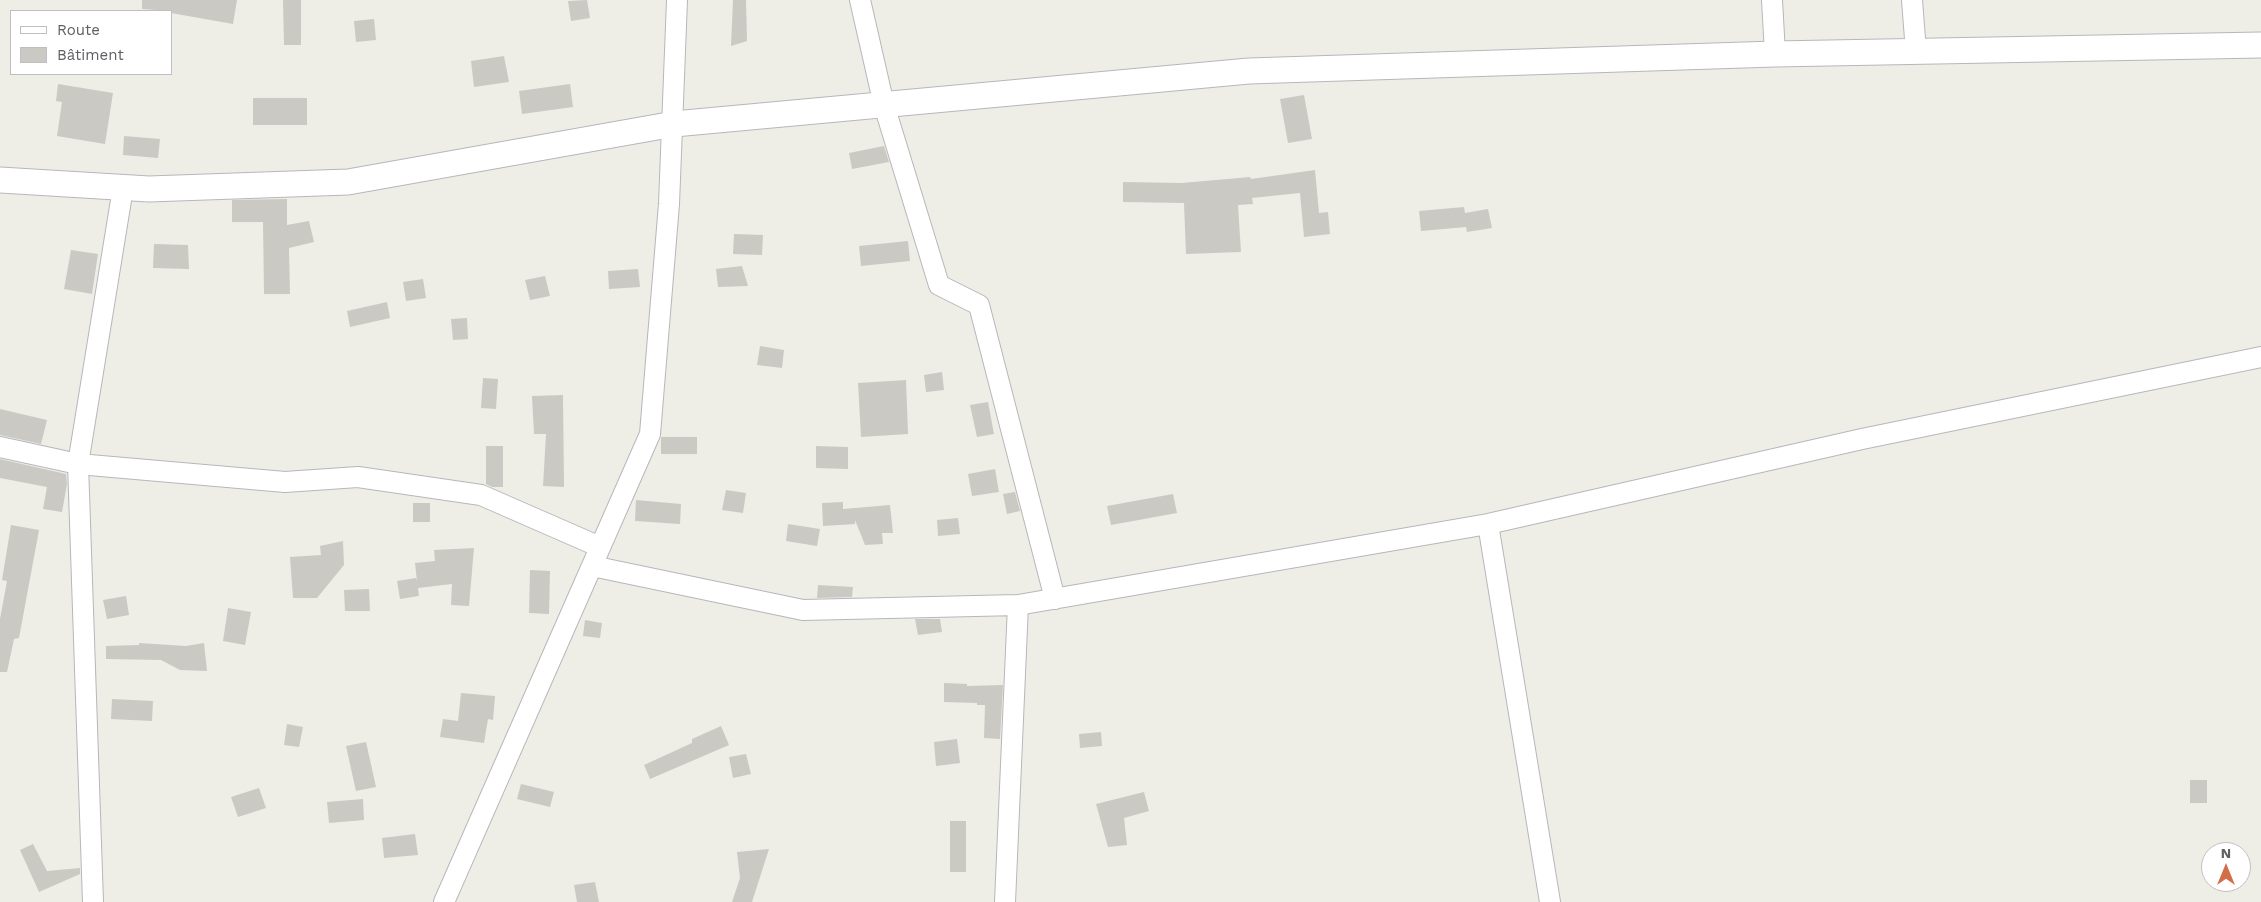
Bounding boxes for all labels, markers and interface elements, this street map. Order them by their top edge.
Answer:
legend [10,10,172,75]
text: Route [57,21,100,39]
text: Bâtiment [57,46,124,64]
north arrow [2201,842,2251,892]
text: N [2221,845,2231,861]

